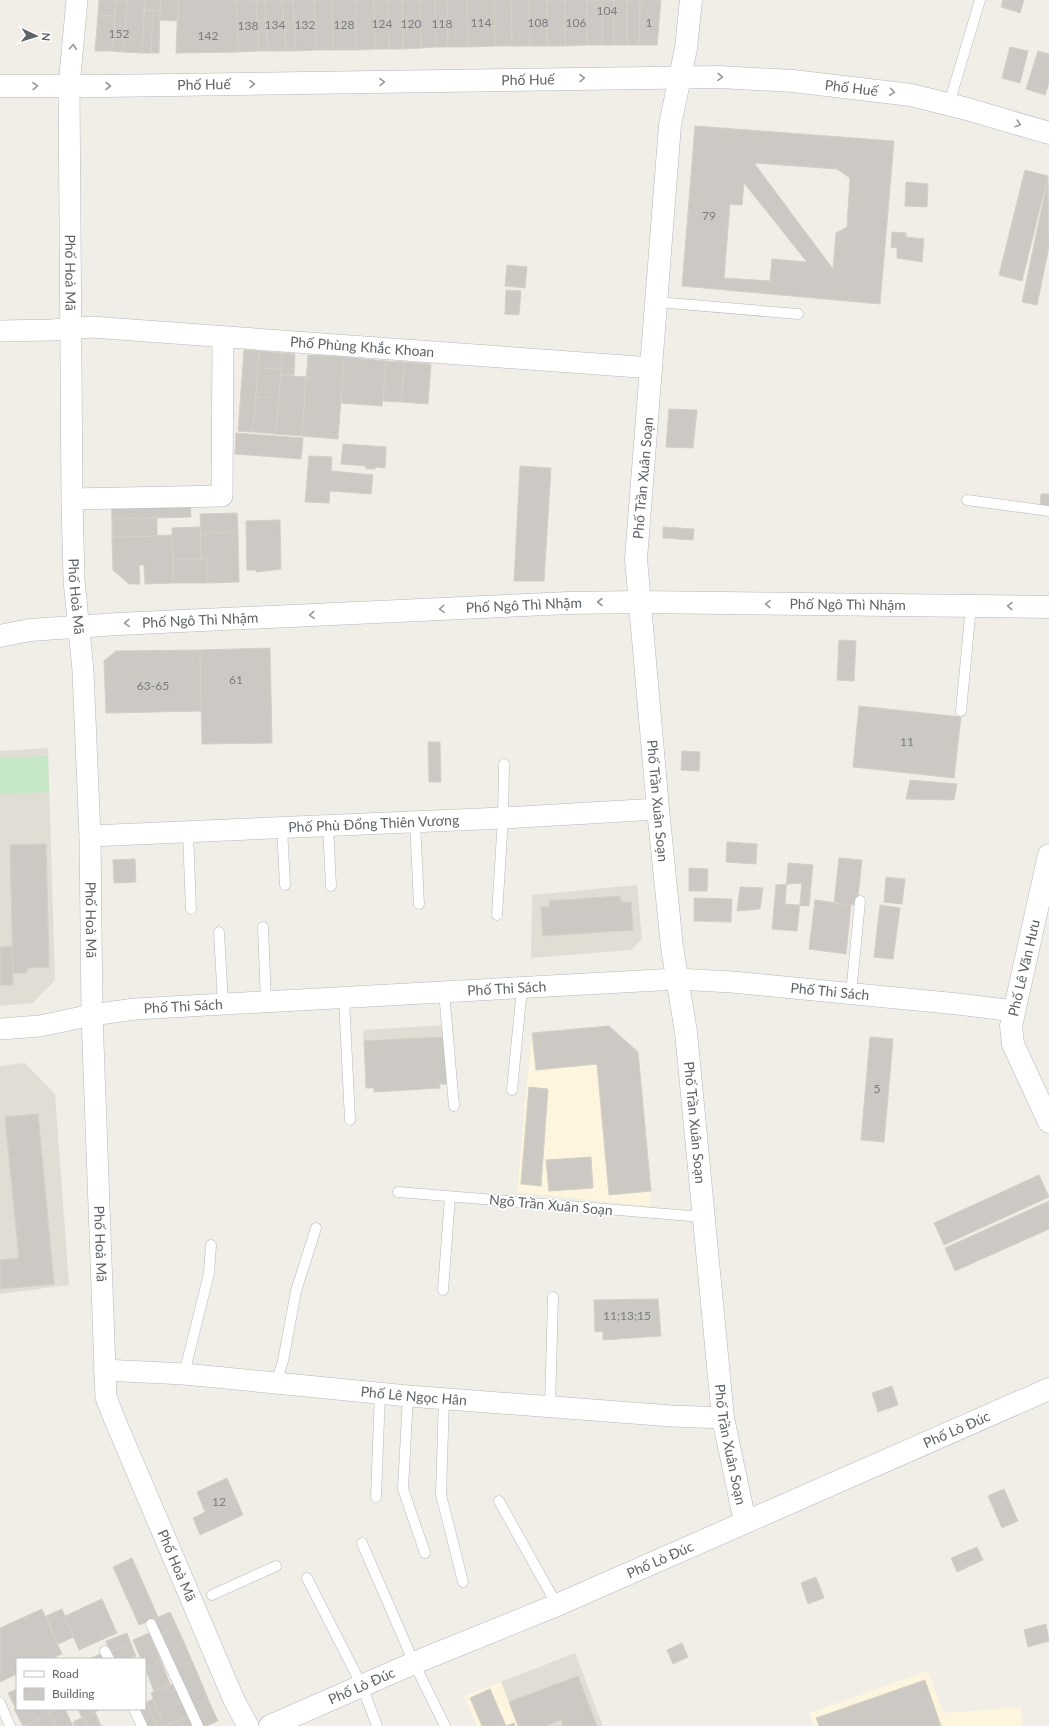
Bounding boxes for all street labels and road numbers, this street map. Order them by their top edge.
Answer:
street label: Phố Huế [501,70,556,88]
street label: Phố Huế [177,75,232,93]
street label: Phố Huế [824,76,881,99]
street label: Phố Hoà Mã [62,234,80,311]
street label: Phố Phùng Khắc Khoan [289,333,435,360]
street label: Phố Trần Xuân Soạn [629,416,656,540]
street label: Phố Hoà Mã [65,558,88,635]
street label: Phố Ngô Thì Nhậm [465,594,582,616]
street label: Phố Ngô Thì Nhậm [789,595,906,613]
street label: Phố Ngô Thì Nhậm [142,608,259,631]
street label: Phố Trần Xuân Soạn [644,739,672,863]
street label: Phố Phù Đổng Thiên Vương [288,811,460,835]
street label: Phố Hoà Mã [83,882,100,958]
street label: Phố Lê Văn Hưu [1004,918,1043,1018]
street label: Phố Thi Sách [467,977,547,999]
street label: Phố Thi Sách [790,979,870,1003]
street label: Phố Thi Sách [143,995,223,1017]
street label: Phố Trần Xuân Soạn [681,1061,709,1184]
street label: Ngõ Trần Xuân Soạn [489,1191,613,1218]
street label: Phố Hoà Mã [91,1205,111,1282]
street label: Phố Lê Ngọc Hân [360,1382,468,1408]
street label: Phố Trần Xuân Soạn [712,1383,750,1506]
street label: Phố Lò Đúc [921,1407,993,1451]
street label: Phố Hoà Mã [154,1527,200,1604]
street label: Phố Lò Đúc [624,1537,696,1581]
street label: Phố Lò Đúc [325,1663,398,1707]

